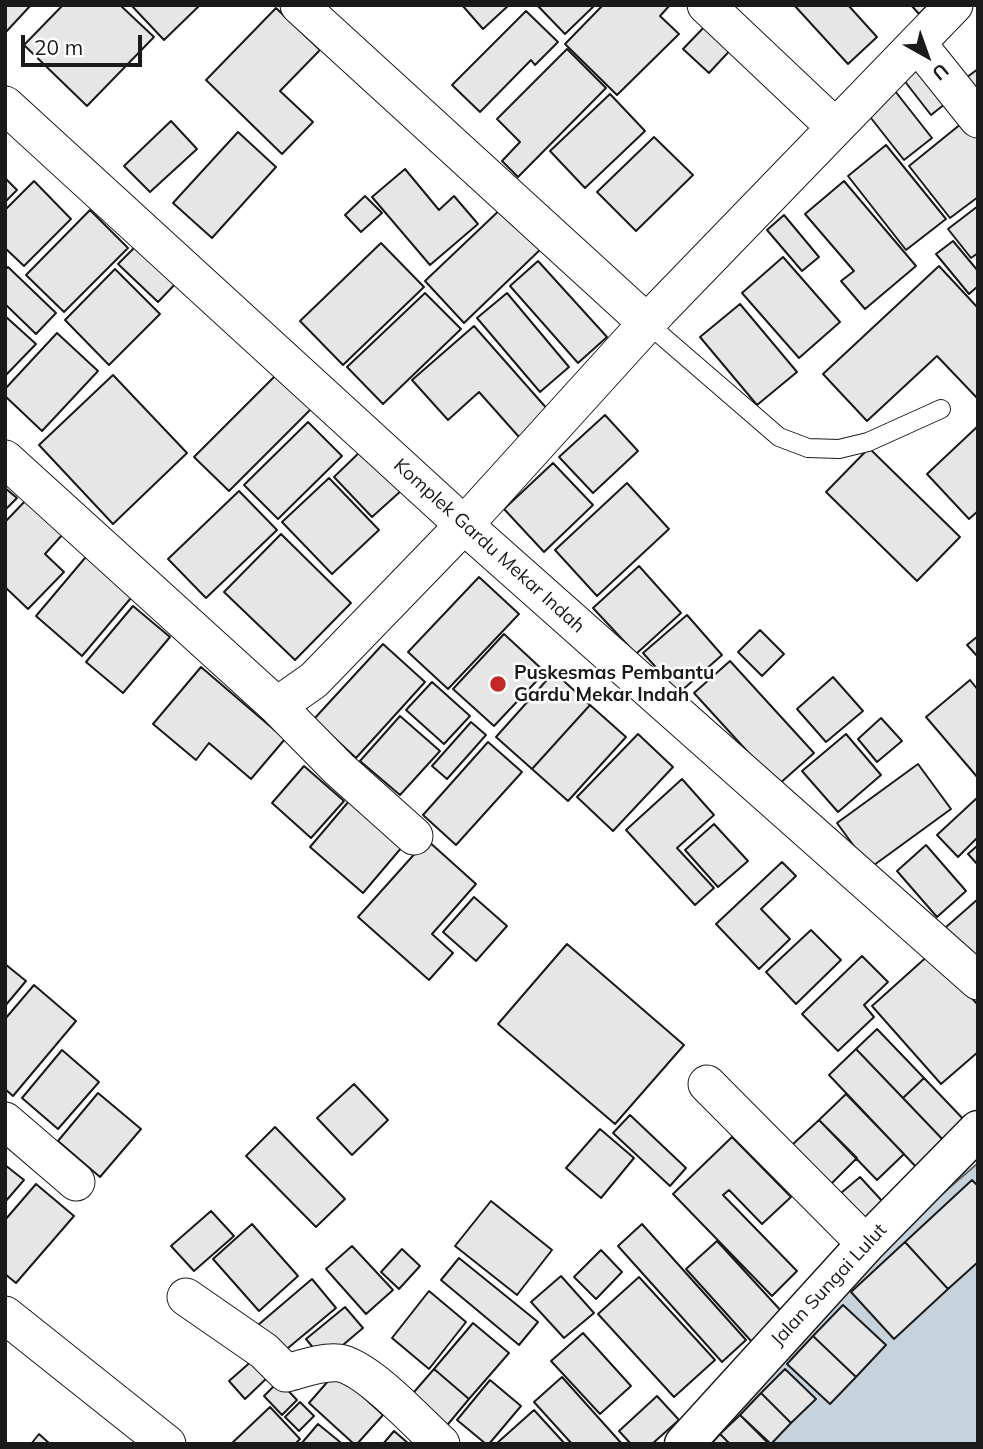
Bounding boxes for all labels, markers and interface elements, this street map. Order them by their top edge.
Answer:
scale bar [24,21,145,65]
north arrow [892,21,962,91]
text: 20 m [34,34,83,60]
text: U [927,58,954,86]
street label: Komplek Gardu Mekar Indah [389,454,589,638]
place label: Puskesmas Pembantu Gardu Mekar Indah [514,662,714,706]
marker: Puskesmas Pembantu Gardu Mekar Indah [488,674,508,694]
street label: Jalan Sungai Lulut [766,1219,892,1351]

